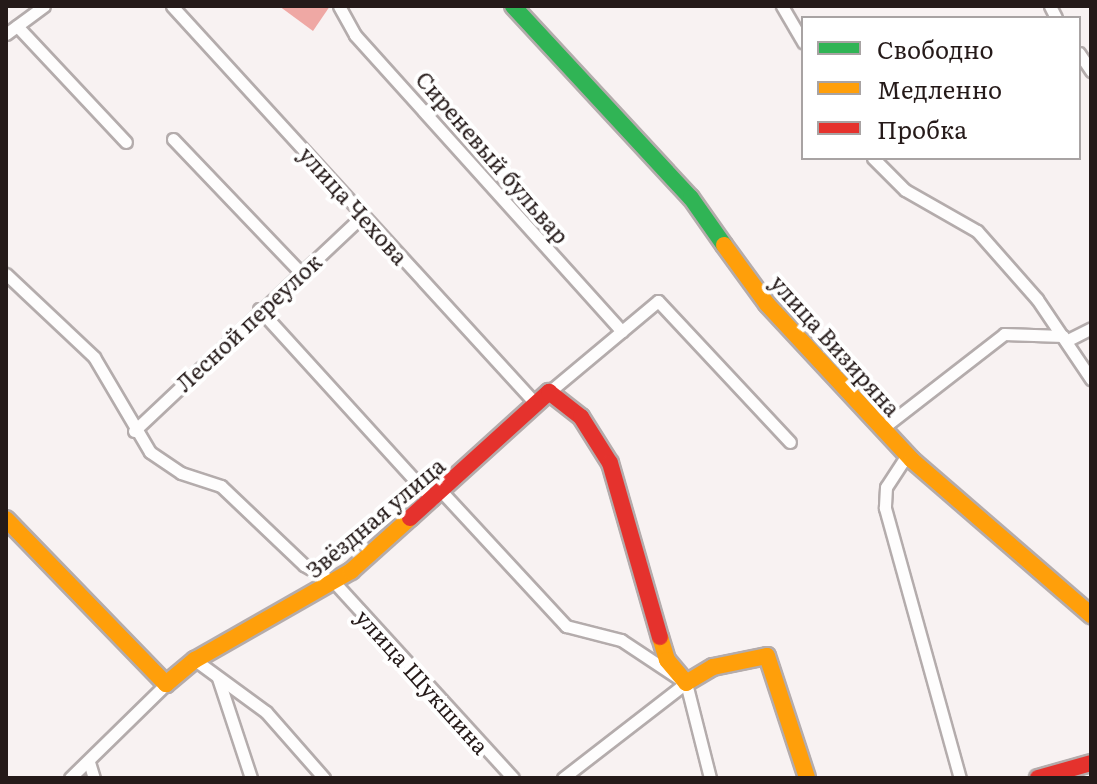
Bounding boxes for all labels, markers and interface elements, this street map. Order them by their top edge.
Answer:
legend [801,16,1081,160]
text: Свободно [877,31,994,66]
street label: Сиреневый бульвар [411,66,575,248]
text: Медленно [877,71,1002,106]
text: Пробка [877,111,967,146]
street label: улица Чехова [294,141,414,269]
street label: Лесной переулок [170,248,326,396]
street label: улица Визиряна [766,269,906,421]
street label: Звёздная улица [300,451,450,583]
street label: улица Шукшина [351,603,495,759]

